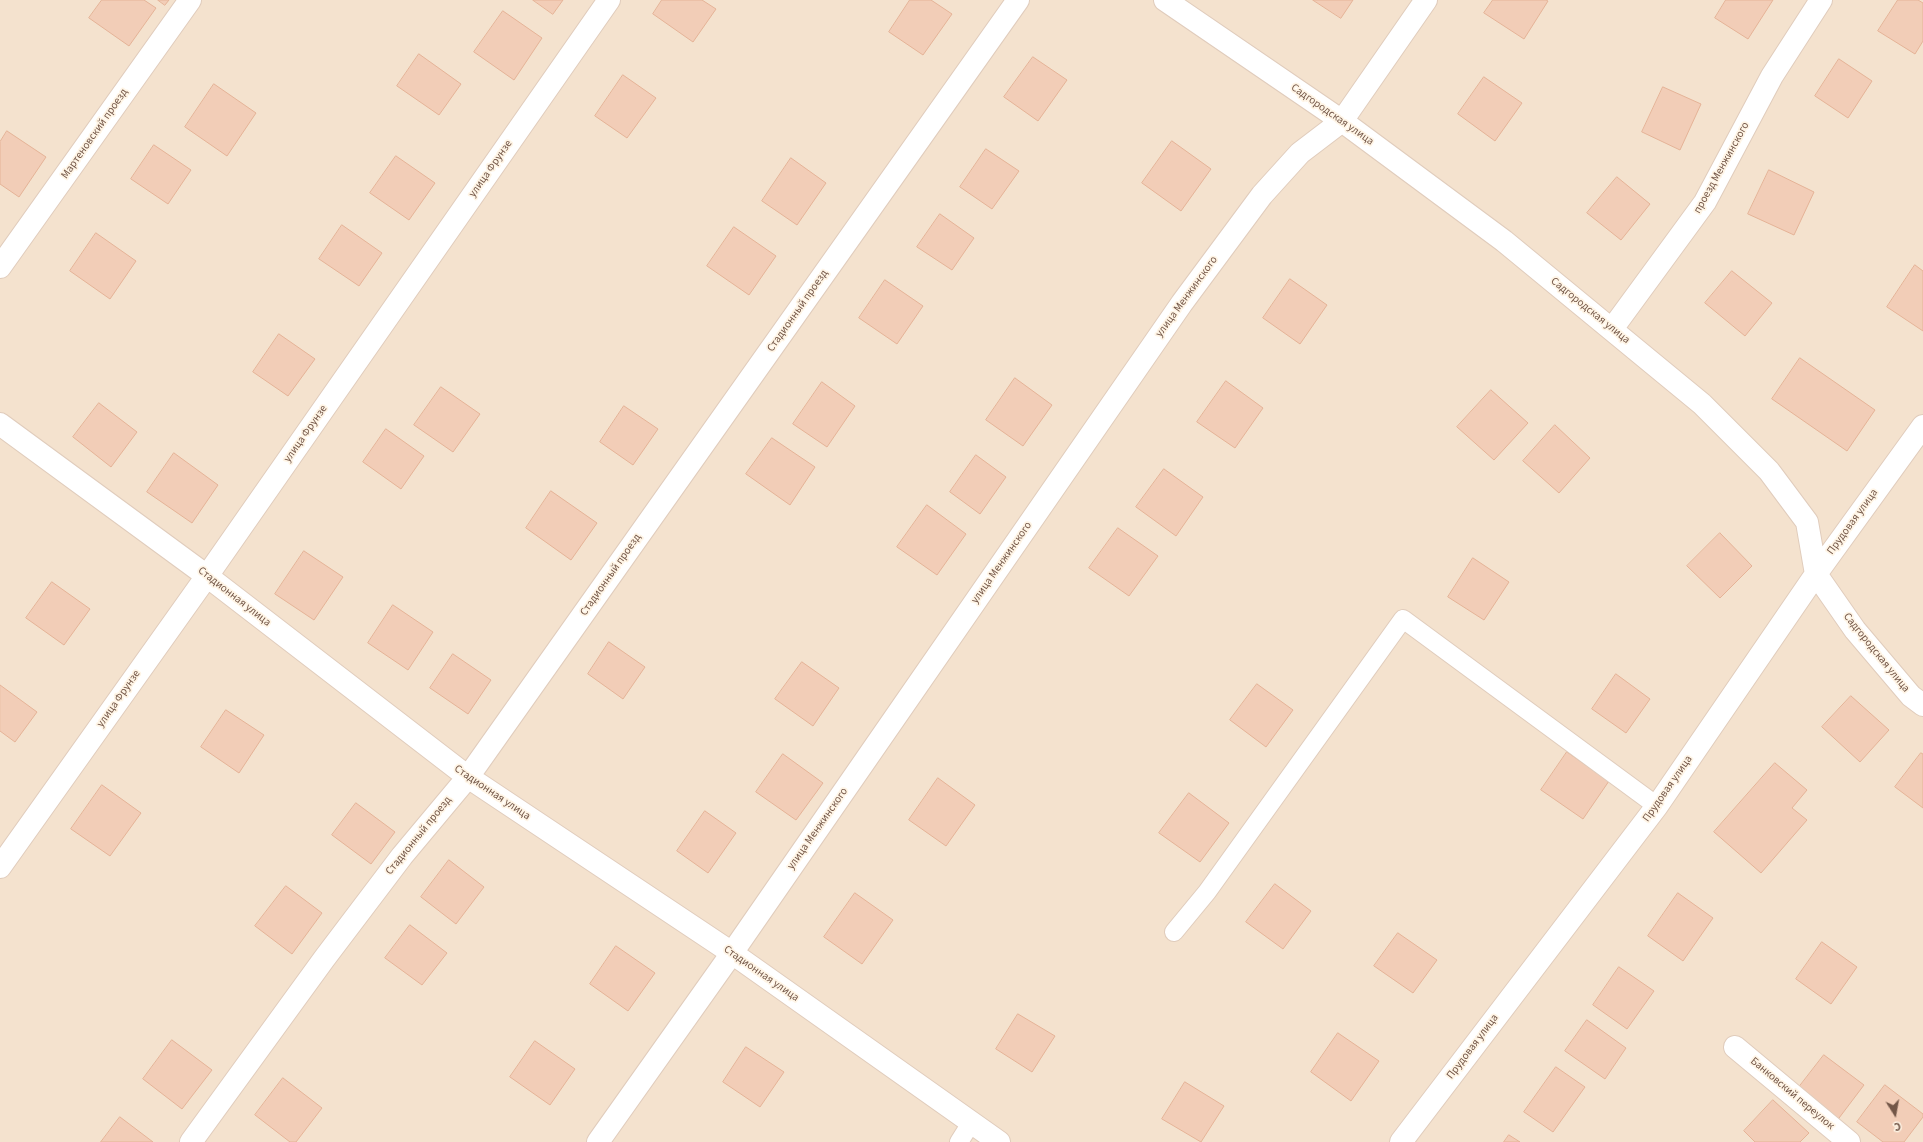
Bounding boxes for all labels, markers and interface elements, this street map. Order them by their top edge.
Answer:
street label: Садгородская улица [1288,81,1376,149]
street label: Мартеновский проезд [59,86,131,182]
street label: проезд Менжинского [1691,120,1753,216]
street label: улица Фрунзе [466,138,516,200]
street label: улица Менжинского [1153,254,1221,340]
street label: Стадионный проезд [765,267,831,355]
street label: Садгородская улица [1548,275,1632,347]
street label: улица Фрунзе [281,403,331,465]
street label: Прудовая улица [1825,487,1881,557]
street label: улица Менжинского [969,520,1035,606]
street label: Стадионный проезд [578,531,644,619]
street label: Стадионная улица [195,564,273,630]
street label: Садгородская улица [1840,611,1912,695]
street label: улица Фрунзе [94,668,144,730]
street label: Прудовая улица [1640,753,1696,825]
street label: Стадионная улица [451,763,533,823]
street label: улица Менжинского [785,786,851,872]
street label: Стадионный проезд [383,794,455,878]
street label: Стадионная улица [721,943,801,1005]
street label: Прудовая улица [1444,1012,1502,1082]
street label: Банковский переулок [1747,1055,1837,1133]
north arrow [1875,1094,1915,1134]
text: С [1893,1118,1902,1134]

